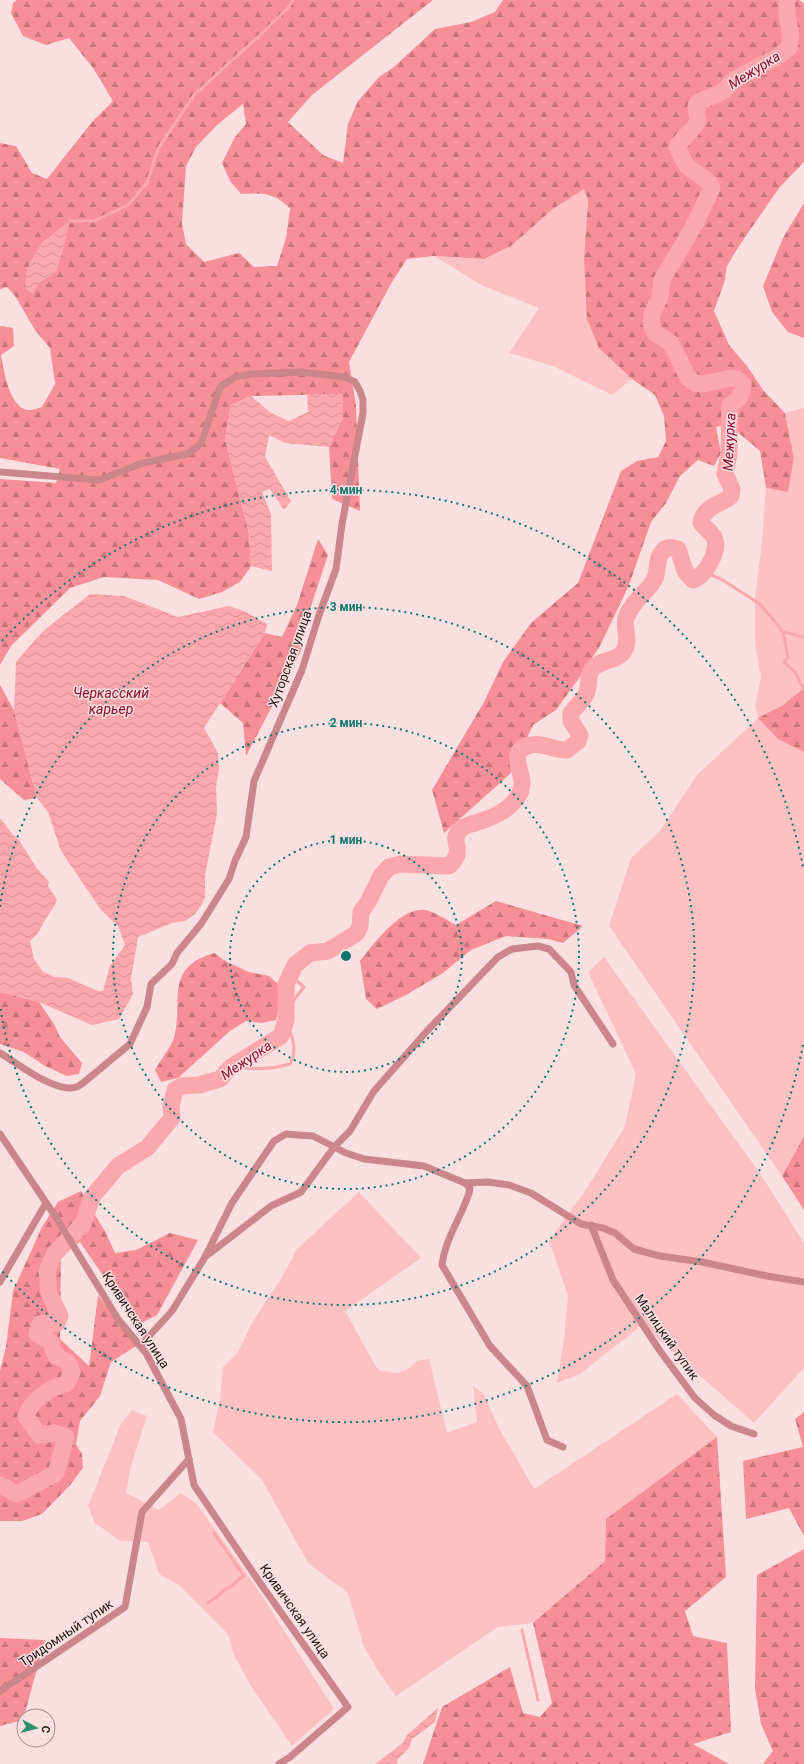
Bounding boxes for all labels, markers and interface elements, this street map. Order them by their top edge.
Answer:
water label: Межурка [725,48,783,92]
water label: Межурка [719,412,739,472]
text: 4 мин [330,483,362,497]
text: 3 мин [330,600,362,614]
street label: Хуторская улица [266,609,314,709]
water label: Черкасский карьер [73,685,149,717]
text: 2 мин [330,716,362,730]
text: 1 мин [330,833,362,847]
centre of rings [339,949,353,963]
water label: Межурка [217,1037,275,1083]
street label: Кривичская улица [99,1269,173,1371]
street label: Малицкий тупик [632,1291,702,1383]
street label: Кривичская улица [257,1561,333,1661]
street label: Тридомный тупик [16,1596,116,1670]
north arrow [16,1708,56,1748]
text: С [39,1725,52,1734]

